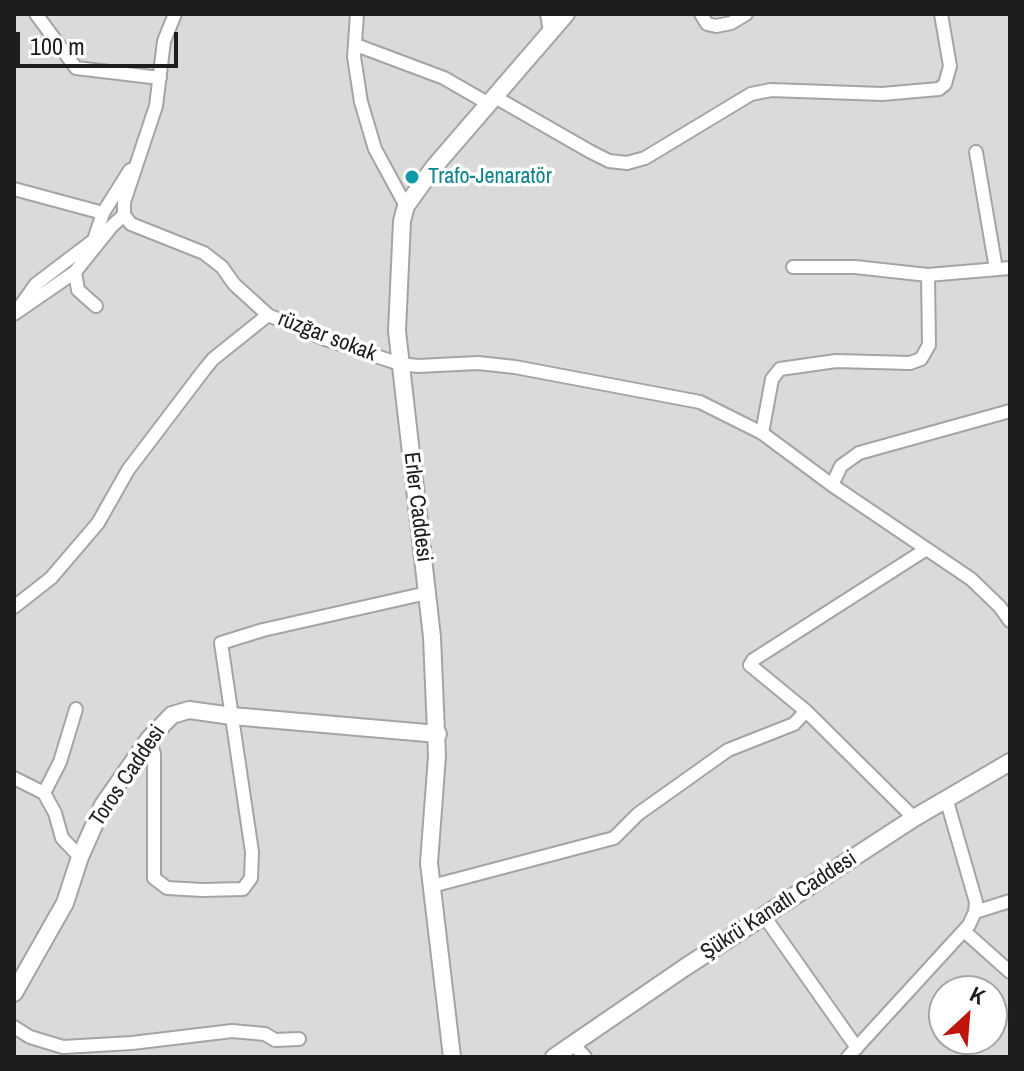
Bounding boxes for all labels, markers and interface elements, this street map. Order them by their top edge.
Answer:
scale bar [20,16,182,66]
text: 100 m [30,30,85,62]
place label: Trafo-Jenaratör [428,164,552,190]
marker: Trafo-Jenaratör [403,168,421,186]
street label: rüzğar sokak [274,306,380,368]
street label: Erler Caddesi [397,451,437,563]
street label: Toros Caddesi [85,720,171,832]
street label: Şükrü Kanatlı Caddesi [696,846,862,966]
north arrow [928,975,1008,1055]
text: K [965,979,990,1012]

